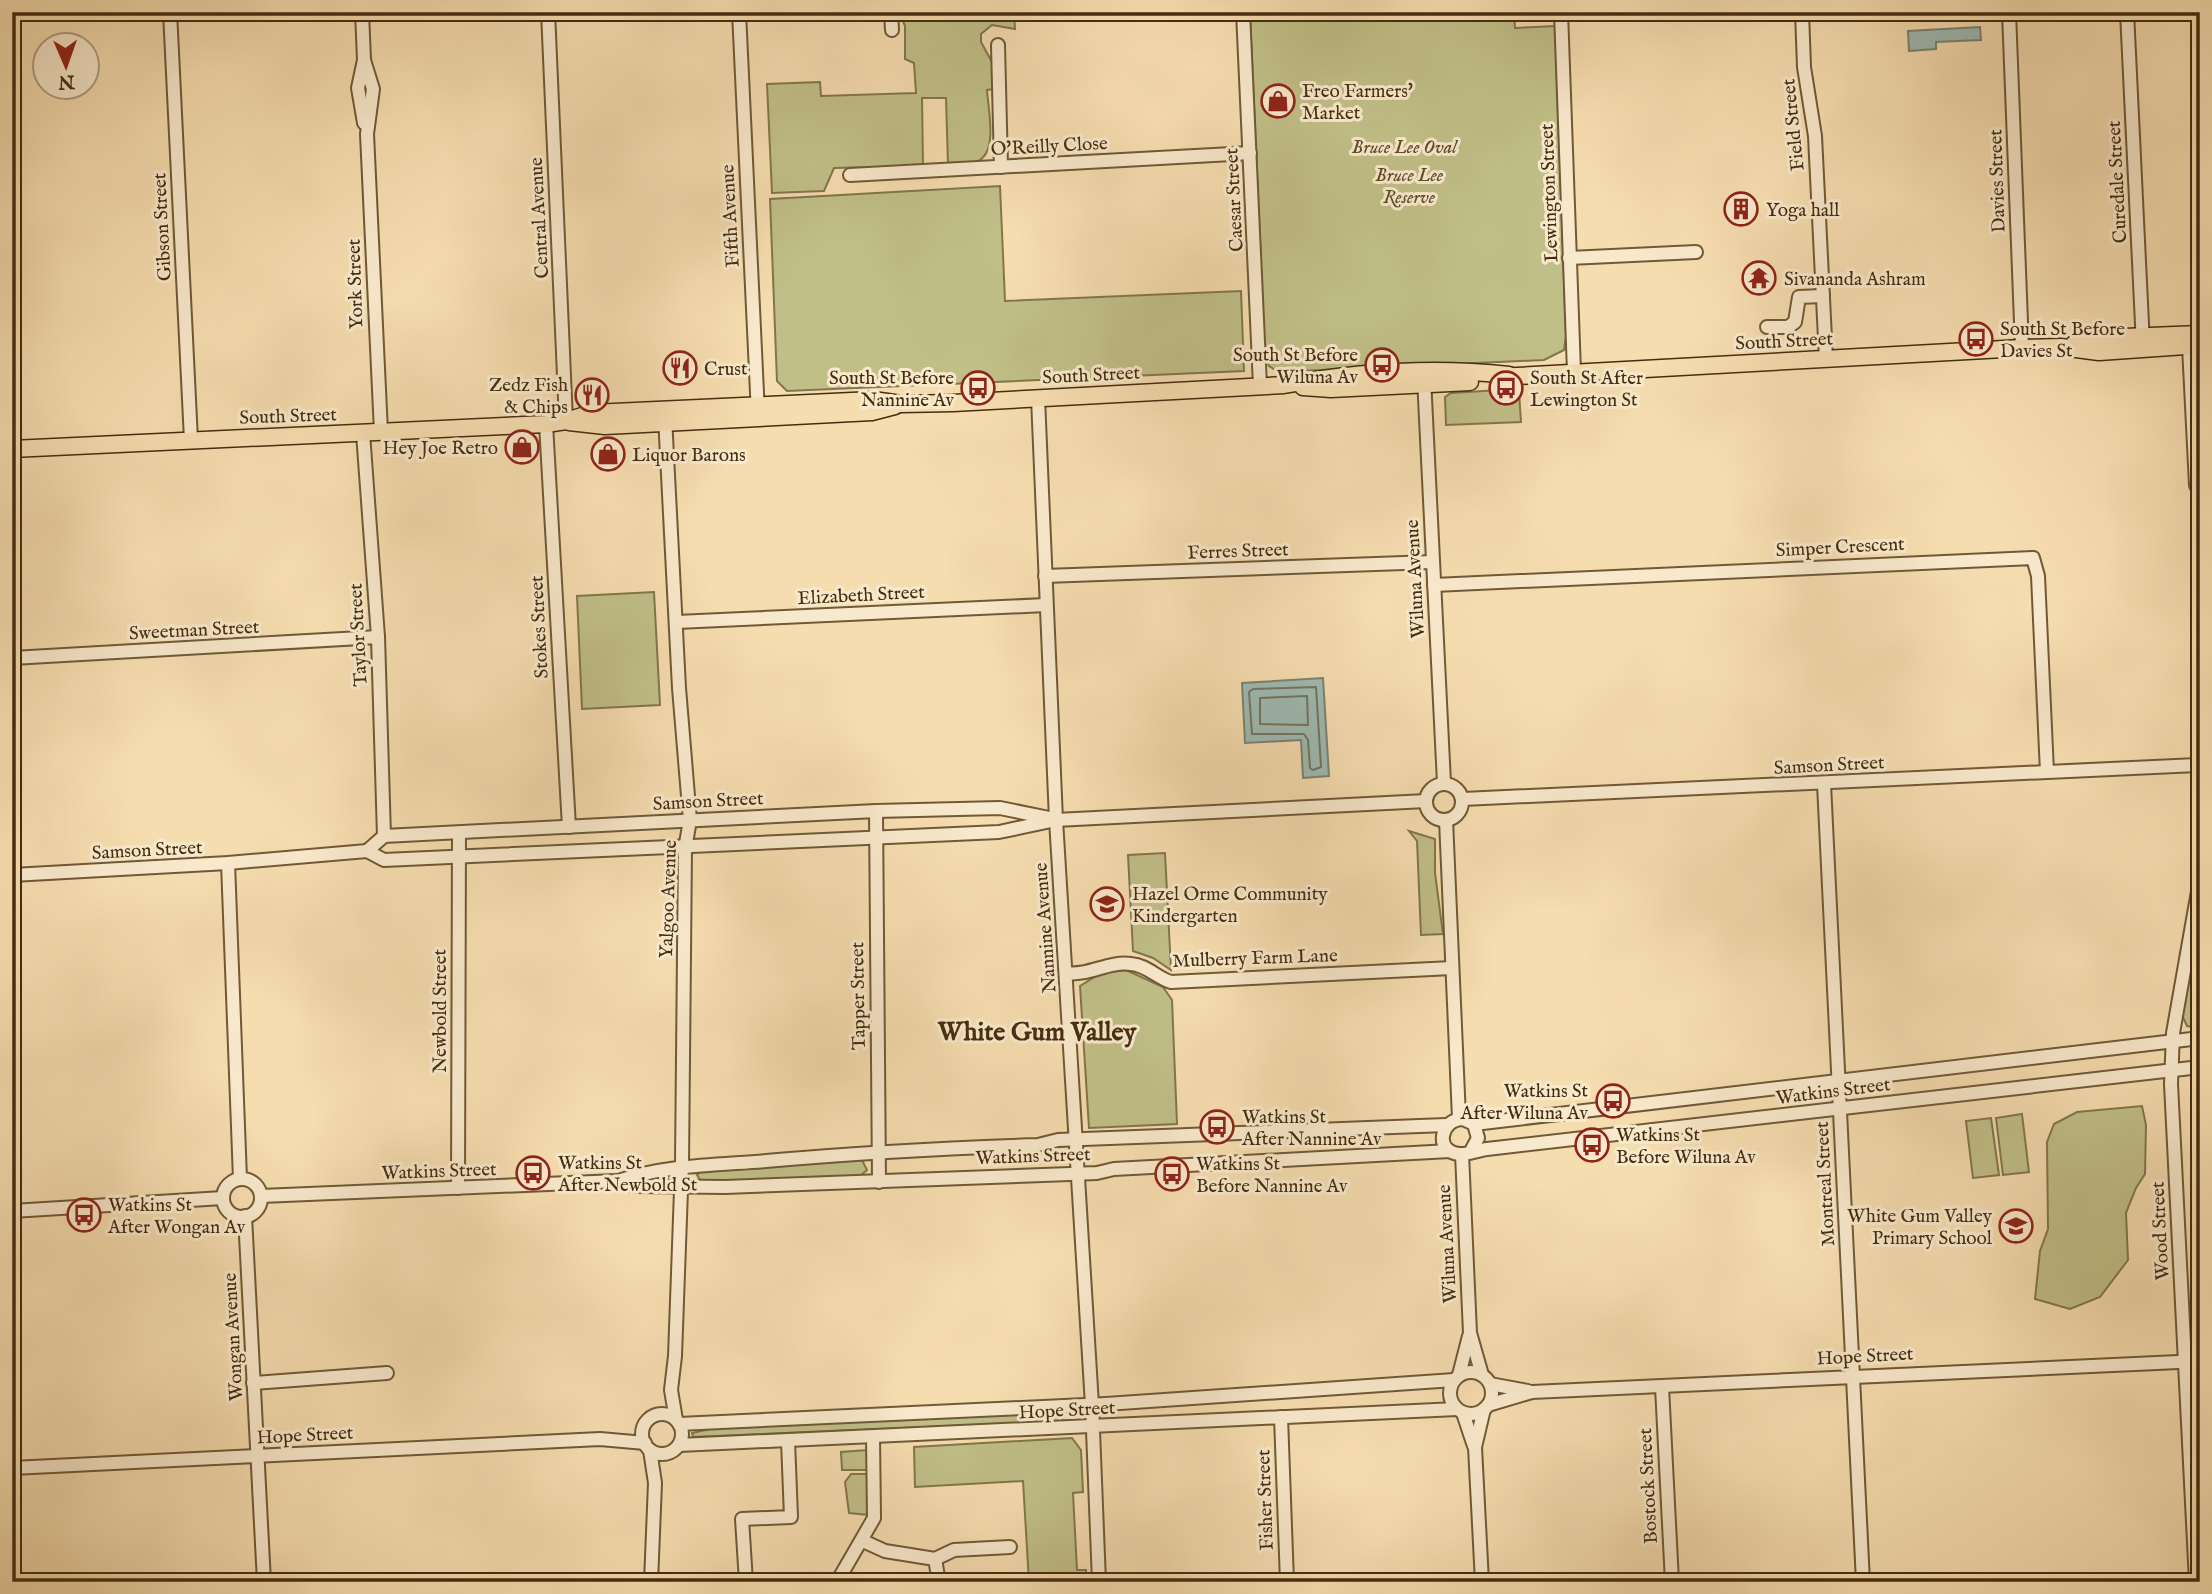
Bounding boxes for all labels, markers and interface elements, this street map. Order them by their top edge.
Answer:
north arrow [32,32,102,102]
text: N [57,69,76,93]
street label: Field Street [1777,77,1811,172]
place label: Freo Farmers' Market [1302,80,1413,126]
shop icon: Freo Farmers' Market [1259,82,1297,120]
street label: Curedale Street [2103,120,2133,244]
street label: Lewington Street [1536,123,1564,263]
street label: Davies Street [1984,128,2012,233]
street label: O'Reilly Close [990,132,1108,162]
park label: Bruce Lee Oval [1351,136,1458,160]
street label: Caesar Street [1220,147,1250,252]
street label: Central Avenue [525,156,555,279]
street label: Fifth Avenue [716,164,746,268]
park label: Bruce Lee Reserve [1375,164,1444,210]
street label: Gibson Street [148,172,178,282]
building icon: Yoga hall [1722,190,1760,228]
place label: Yoga hall [1766,199,1840,223]
street label: York Street [342,238,370,330]
temple icon: Sivananda Ashram [1740,259,1778,297]
place label: Sivananda Ashram [1784,268,1926,292]
place label: South St Before Davies St [2000,318,2125,364]
bus stop icon: South St Before Davies St [1957,320,1995,358]
street label: South Street [1735,327,1834,357]
place label: South St Before Wiluna Av [1233,344,1359,390]
bus stop icon: South St Before Wiluna Av [1363,346,1401,384]
restaurant icon: Crust [661,349,699,387]
place label: Crust [704,358,748,382]
street label: South Street [1042,361,1141,391]
place label: South St Before Nannine Av [829,367,955,413]
place label: South St After Lewington St [1530,367,1643,413]
bus stop icon: South St Before Nannine Av [959,369,997,407]
bus stop icon: South St After Lewington St [1487,369,1525,407]
place label: Zedz Fish & Chips [489,374,568,420]
restaurant icon: Zedz Fish & Chips [573,376,611,414]
street label: South Street [239,403,338,431]
shop icon: Hey Joe Retro [503,428,541,466]
shop icon: Liquor Barons [589,435,627,473]
place label: Hey Joe Retro [383,437,498,461]
place label: Liquor Barons [632,444,746,468]
street label: Wiluna Avenue [1401,519,1431,639]
street label: Simper Crescent [1775,533,1906,563]
street label: Ferres Street [1187,538,1290,566]
street label: Stokes Street [525,574,555,679]
street label: Elizabeth Street [797,581,926,611]
street label: Taylor Street [344,582,374,687]
street label: Sweetman Street [128,616,260,646]
street label: Samson Street [1773,751,1886,781]
street label: Samson Street [652,787,765,817]
street label: Samson Street [91,836,204,866]
street label: Yalgoo Avenue [655,839,683,959]
street label: Nannine Avenue [1029,862,1063,994]
place label: Hazel Orme Community Kindergarten [1132,883,1328,929]
school or university icon: Hazel Orme Community Kindergarten [1088,885,1126,923]
street label: Tapper Street [846,941,872,1050]
street label: Mulberry Farm Lane [1172,944,1338,974]
street label: Newbold Street [429,948,453,1073]
district label: White Gum Valley [937,1016,1137,1049]
street label: Watkins Street [1775,1073,1892,1111]
place label: Watkins St After Wiluna Av [1459,1080,1589,1126]
bus stop icon: Watkins St After Wiluna Av [1594,1082,1632,1120]
place label: Watkins St After Nannine Av [1241,1106,1382,1152]
bus stop icon: Watkins St After Nannine Av [1198,1108,1236,1146]
street label: Montreal Street [1811,1120,1841,1247]
place label: Watkins St Before Wiluna Av [1616,1124,1756,1170]
bus stop icon: Watkins St Before Wiluna Av [1573,1126,1611,1164]
street label: Watkins Street [975,1143,1091,1171]
place label: Watkins St After Newbold St [557,1152,698,1198]
place label: Watkins St Before Nannine Av [1196,1153,1348,1199]
bus stop icon: Watkins St After Newbold St [514,1154,552,1192]
bus stop icon: Watkins St Before Nannine Av [1153,1155,1191,1193]
street label: Watkins Street [381,1158,497,1186]
street label: Wood Street [2146,1180,2176,1281]
street label: Wiluna Avenue [1433,1184,1463,1304]
place label: Watkins St After Wongan Av [107,1194,246,1240]
bus stop icon: Watkins St After Wongan Av [65,1196,103,1234]
place label: White Gum Valley Primary School [1847,1205,1993,1251]
school or university icon: White Gum Valley Primary School [1997,1207,2035,1245]
street label: Wongan Avenue [219,1272,249,1402]
street label: Hope Street [1816,1342,1914,1372]
street label: Hope Street [1018,1396,1116,1426]
street label: Hope Street [256,1421,354,1451]
street label: Bostock Street [1634,1427,1664,1544]
street label: Fisher Street [1252,1449,1280,1551]

